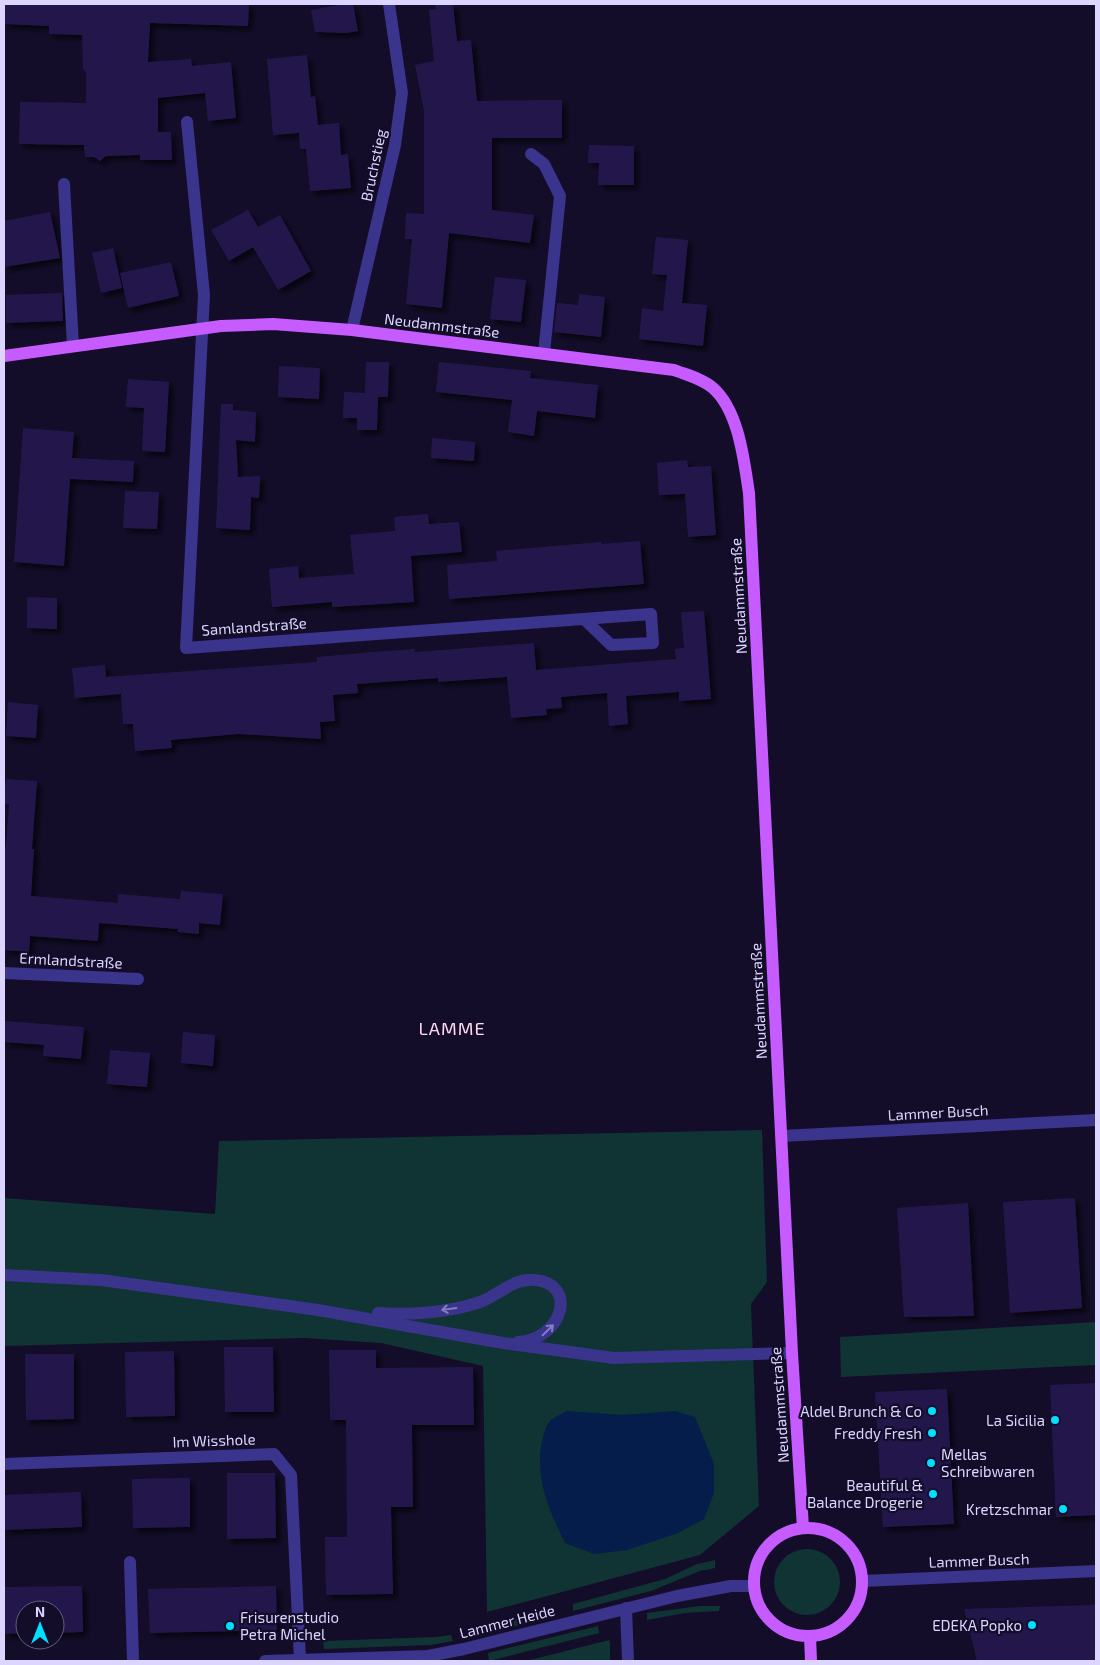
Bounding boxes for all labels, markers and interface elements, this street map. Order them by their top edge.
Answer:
street label: Bruchstieg [357,127,390,203]
street label: Neudammstraße [383,309,501,341]
street label: Neudammstraße [726,538,750,654]
street label: Samlandstraße [201,613,307,639]
street label: Neudammstraße [746,943,770,1059]
street label: Ermlandstraße [19,948,123,972]
district label: LAMME [418,1017,486,1039]
street label: Lammer Busch [887,1100,989,1124]
one-way arrow [441,1304,457,1314]
one-way arrow [542,1324,554,1336]
street label: Neudammstraße [766,1346,792,1464]
place label: Aldel Brunch & Co [800,1402,922,1420]
marker: Aldel Brunch & Co [926,1405,938,1417]
place label: La Sicilia [986,1411,1045,1429]
marker: La Sicilia [1049,1414,1061,1426]
place label: Freddy Fresh [834,1424,922,1442]
marker: Freddy Fresh [926,1427,938,1439]
street label: Im Wisshole [172,1430,256,1450]
place label: Mellas Schreibwaren [941,1445,1035,1480]
marker: Mellas Schreibwaren [925,1457,937,1469]
place label: Beautiful & Balance Drogerie [807,1476,923,1511]
marker: Beautiful & Balance Drogerie [927,1488,939,1500]
place label: Kretzschmar [966,1500,1053,1518]
marker: Kretzschmar [1057,1503,1069,1515]
street label: Lammer Busch [928,1549,1030,1571]
north arrow [15,1600,65,1650]
street label: Lammer Heide [457,1600,557,1642]
text: N [35,1603,45,1620]
place label: Frisurenstudio Petra Michel [240,1608,339,1643]
place label: EDEKA Popko [932,1616,1022,1634]
marker: EDEKA Popko [1026,1619,1038,1631]
marker: Frisurenstudio Petra Michel [224,1620,236,1632]

